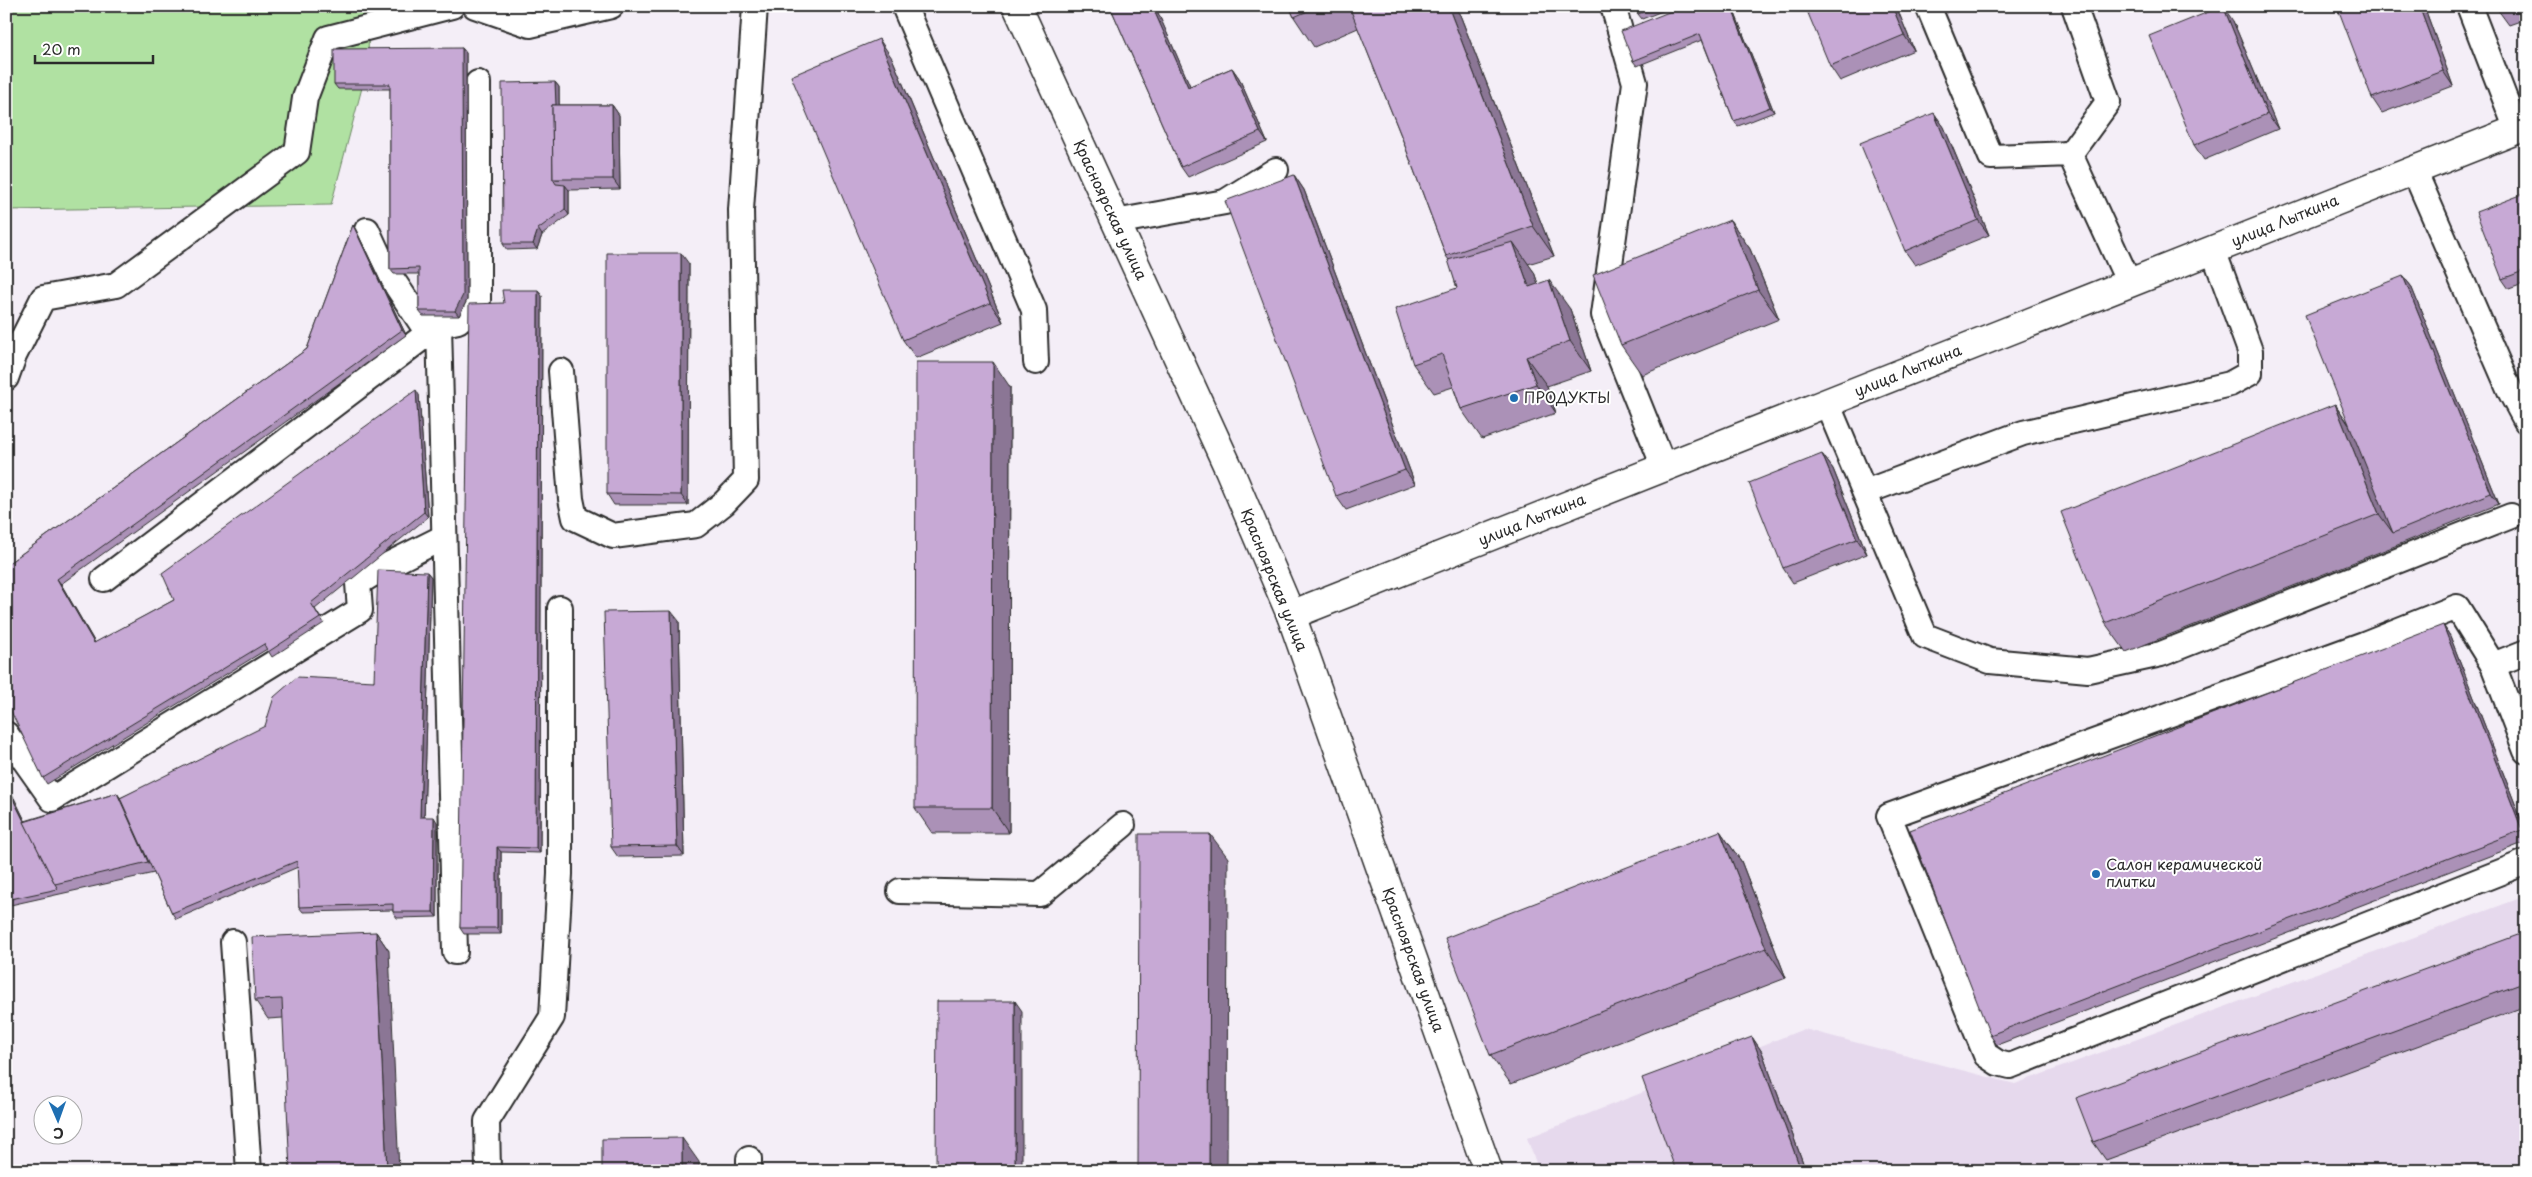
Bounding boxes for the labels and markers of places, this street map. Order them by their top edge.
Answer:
place label: ПРОДУКТЫ [1524,385,1611,408]
marker: ПРОДУКТЫ [1508,392,1520,404]
place label: Салон керамической плитки [2106,852,2262,892]
marker: Салон керамической плитки [2090,868,2102,880]

